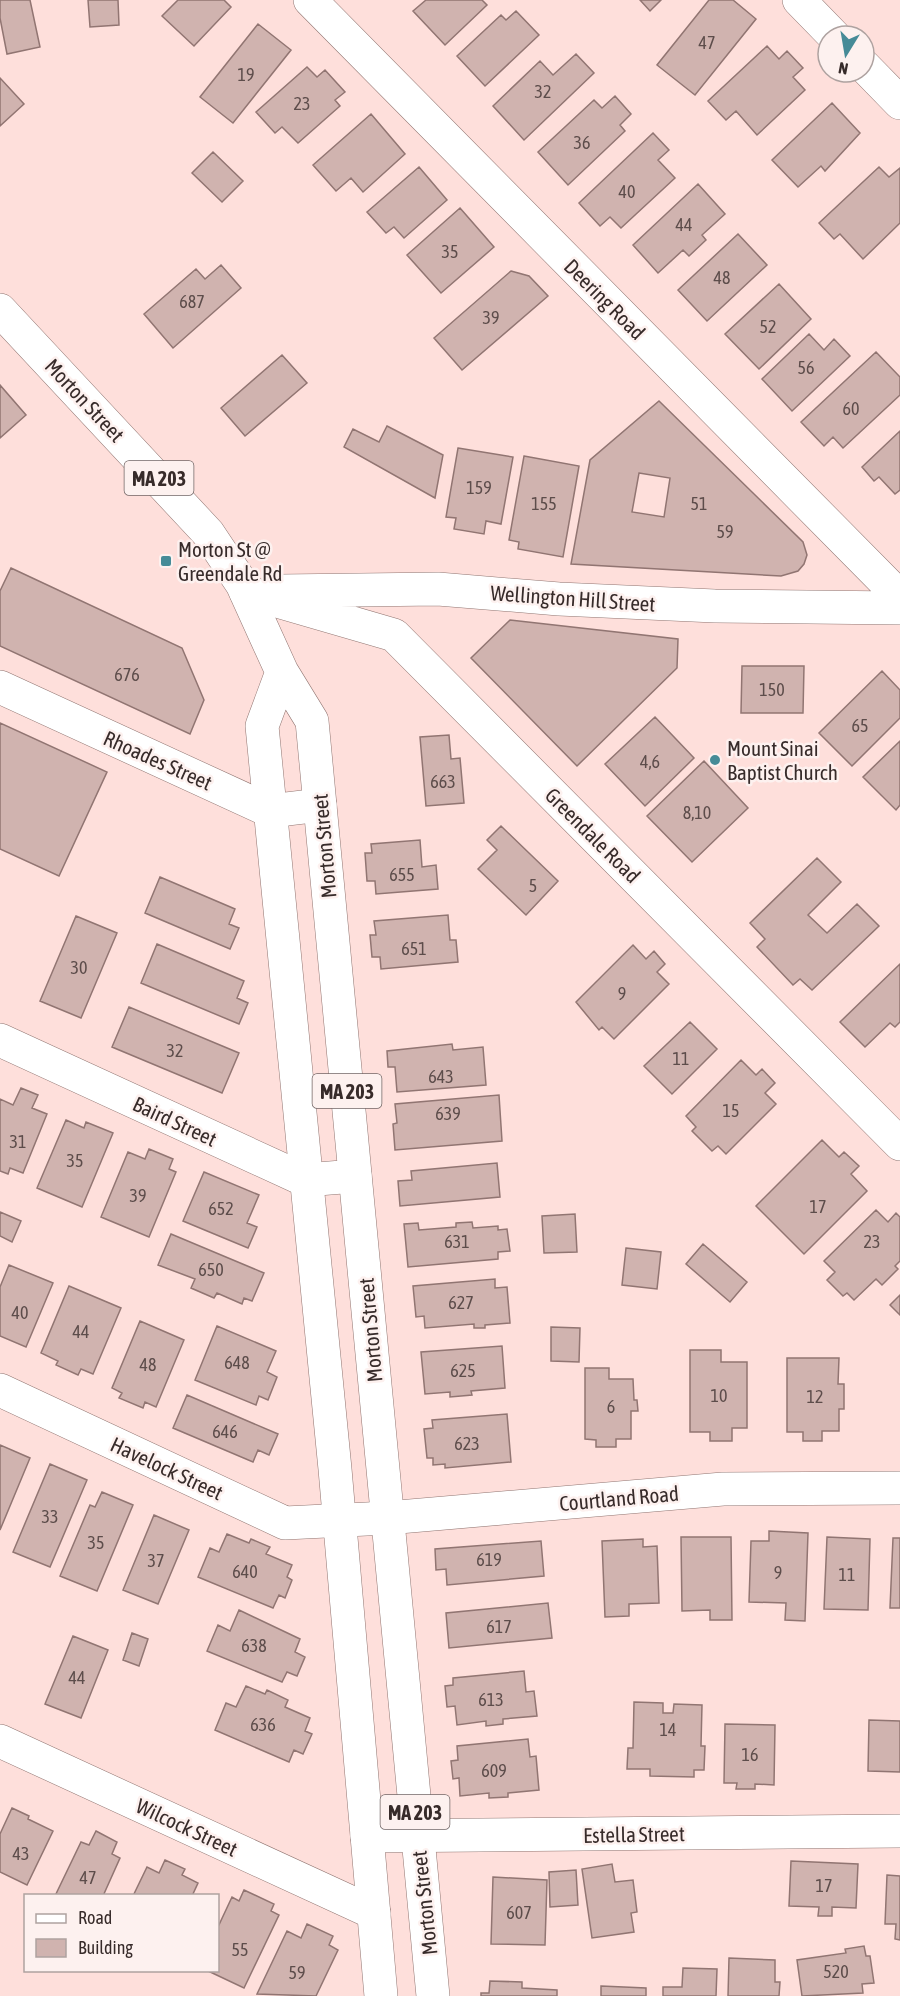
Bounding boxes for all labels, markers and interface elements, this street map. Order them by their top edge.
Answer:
north arrow [816,24,876,84]
house number: 47 [699,32,715,53]
text: N [837,59,849,78]
house number: 19 [238,64,254,85]
house number: 32 [535,81,551,102]
house number: 23 [294,93,310,114]
house number: 36 [574,132,590,153]
house number: 40 [619,181,635,202]
house number: 44 [676,214,692,235]
house number: 35 [442,241,458,262]
street label: Deering Road [560,254,650,344]
house number: 48 [714,267,730,288]
house number: 687 [179,291,205,312]
house number: 39 [483,307,499,328]
house number: 52 [760,316,776,337]
street label: Morton Street [40,353,130,447]
house number: 56 [798,357,814,378]
house number: 60 [843,398,859,419]
road number: MA 203 [124,461,194,495]
house number: 159 [466,477,492,498]
house number: 155 [531,493,557,514]
house number: 51 [691,493,707,514]
house number: 59 [717,521,733,542]
place label: Morton St @ Greendale Rd [178,537,282,585]
marker: Morton St @ Greendale Rd [159,554,173,568]
street label: Wellington Hill Street [490,580,656,616]
house number: 676 [114,664,140,685]
house number: 150 [759,679,785,700]
house number: 65 [852,715,868,736]
street label: Rhoades Street [100,725,216,795]
place label: Mount Sinai Baptist Church [727,736,838,784]
house number: 4,6 [640,751,660,772]
marker: Mount Sinai Baptist Church [708,753,722,767]
house number: 663 [430,771,456,792]
street label: Greendale Road [541,783,645,887]
street label: Morton Street [307,793,341,899]
house number: 8,10 [683,802,711,823]
house number: 655 [389,864,415,885]
house number: 5 [529,875,537,896]
house number: 651 [401,938,427,959]
house number: 30 [71,957,87,978]
house number: 9 [618,983,626,1004]
house number: 32 [167,1040,183,1061]
house number: 11 [673,1048,689,1069]
house number: 643 [428,1066,454,1087]
road number: MA 203 [312,1074,382,1108]
street label: Baird Street [129,1091,221,1151]
house number: 15 [723,1100,739,1121]
house number: 639 [435,1103,461,1124]
house number: 31 [10,1131,26,1152]
house number: 35 [67,1150,83,1171]
house number: 39 [130,1185,146,1206]
house number: 17 [810,1196,826,1217]
house number: 652 [208,1198,234,1219]
house number: 631 [444,1231,470,1252]
house number: 23 [864,1231,880,1252]
house number: 650 [198,1259,224,1280]
street label: Morton Street [353,1277,387,1383]
house number: 627 [448,1292,474,1313]
house number: 40 [12,1302,28,1323]
house number: 44 [73,1321,89,1342]
house number: 648 [224,1352,250,1373]
house number: 48 [140,1354,156,1375]
house number: 625 [450,1360,476,1381]
house number: 10 [711,1385,727,1406]
house number: 12 [807,1386,823,1407]
house number: 6 [607,1396,615,1417]
house number: 646 [212,1421,238,1442]
street label: Havelock Street [107,1432,227,1504]
house number: 623 [454,1433,480,1454]
street label: Courtland Road [558,1481,680,1515]
house number: 33 [42,1506,58,1527]
house number: 35 [88,1532,104,1553]
house number: 619 [476,1549,502,1570]
house number: 37 [148,1550,164,1571]
house number: 640 [232,1561,258,1582]
house number: 9 [774,1562,782,1583]
house number: 11 [839,1564,855,1585]
house number: 617 [486,1616,512,1637]
house number: 638 [241,1635,267,1656]
house number: 44 [69,1667,85,1688]
house number: 613 [478,1689,504,1710]
house number: 636 [250,1714,276,1735]
house number: 14 [660,1719,676,1740]
house number: 16 [742,1744,758,1765]
house number: 609 [481,1760,507,1781]
street label: Wilcock Street [133,1793,241,1861]
road number: MA 203 [380,1795,450,1829]
street label: Estella Street [583,1821,685,1847]
house number: 43 [13,1843,29,1864]
street label: Morton Street [407,1850,441,1956]
house number: 47 [80,1867,96,1888]
house number: 17 [816,1875,832,1896]
legend [24,1894,219,1972]
house number: 607 [506,1902,532,1923]
text: Road [78,1907,112,1928]
text: Building [78,1937,133,1958]
house number: 55 [232,1939,248,1960]
house number: 520 [823,1961,849,1982]
house number: 59 [289,1962,305,1983]

